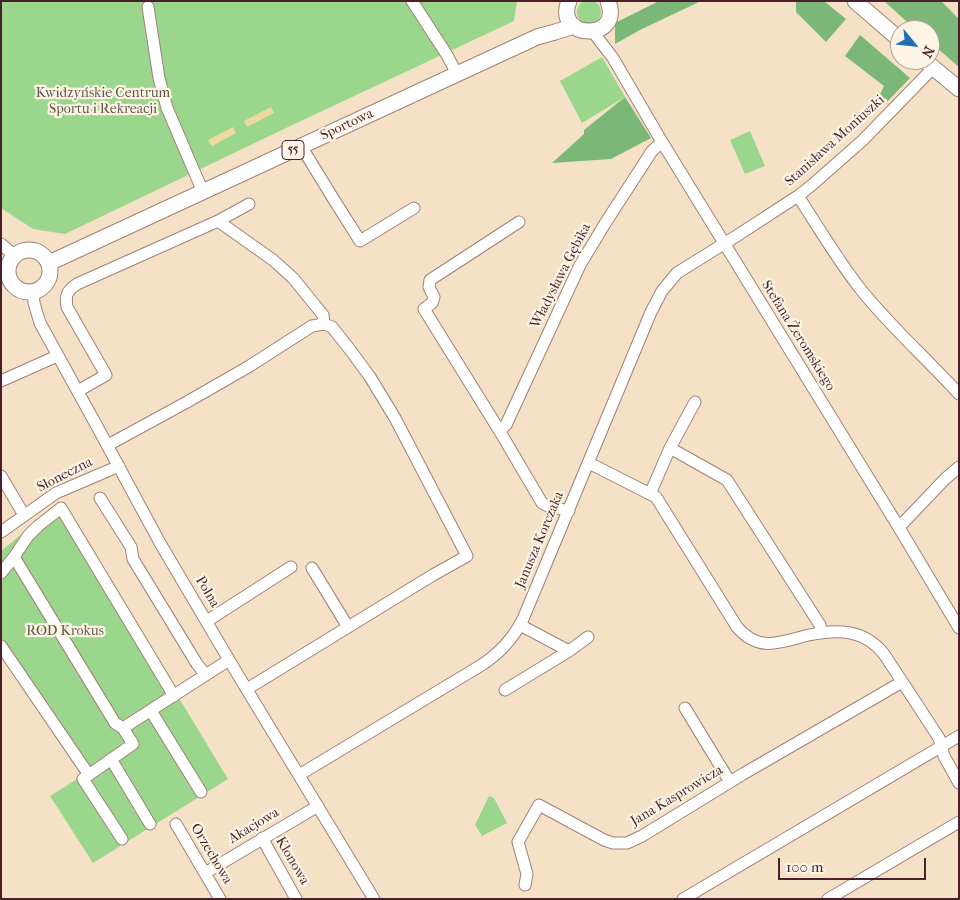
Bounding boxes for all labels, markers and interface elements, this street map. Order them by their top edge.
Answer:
north arrow [890,20,940,70]
text: N [918,43,938,60]
park label: Kwidzyńskie Centrum Sportu i Rekreacji [36,86,170,118]
street label: Stanisława Moniuszki [782,92,888,190]
street label: Sportowa [318,105,376,145]
road number: 55 [282,140,304,160]
street label: Władysława Gębika [527,221,595,331]
street label: Stefana Żeromskiego [757,278,839,394]
street label: Słoneczna [34,454,96,496]
street label: Janusza Korczaka [512,489,568,591]
street label: Polna [191,573,223,611]
park label: ROD Krokus [26,624,104,640]
street label: Jana Kasprowicza [628,762,726,830]
street label: Akacjowa [226,804,282,848]
street label: Orzechowa [186,821,236,887]
street label: Klonowa [272,834,312,888]
scale bar [780,848,928,880]
text: 100 m [786,858,824,876]

